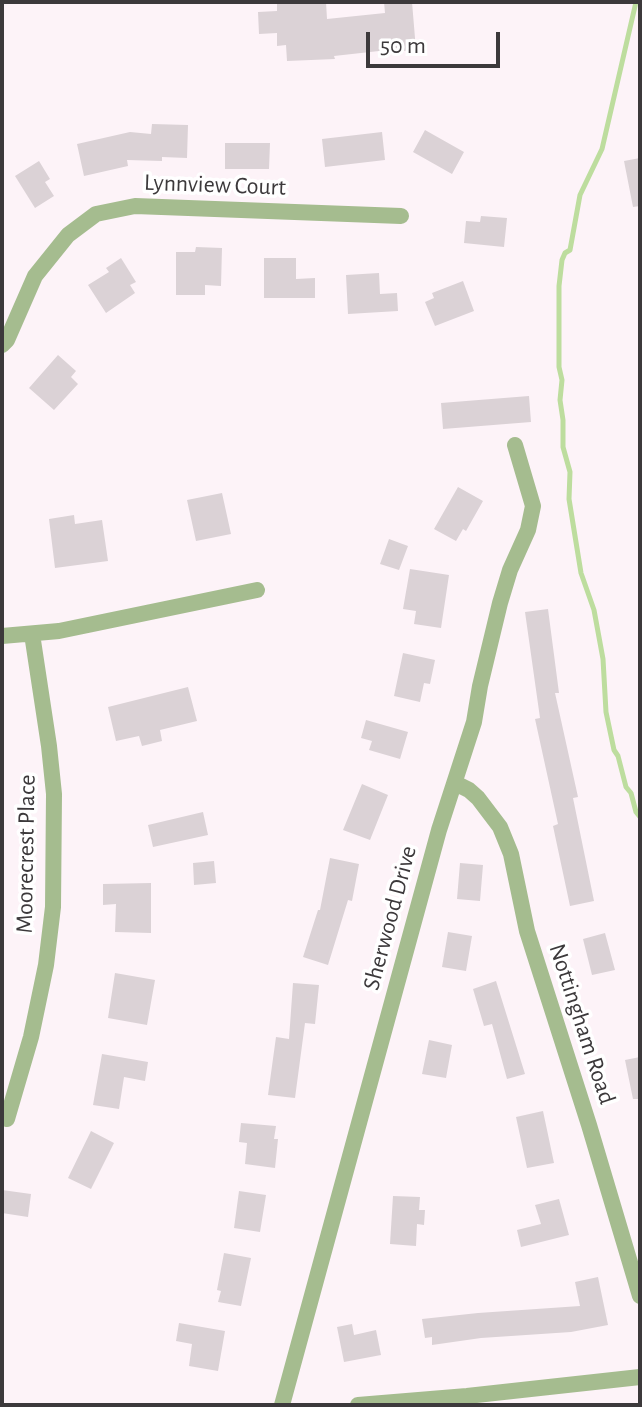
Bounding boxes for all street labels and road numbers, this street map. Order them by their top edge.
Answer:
street label: Lynnview Court [144,168,286,202]
street label: Moorecrest Place [10,774,42,934]
street label: Sherwood Drive [357,843,423,993]
street label: Nottingham Road [542,940,622,1108]

